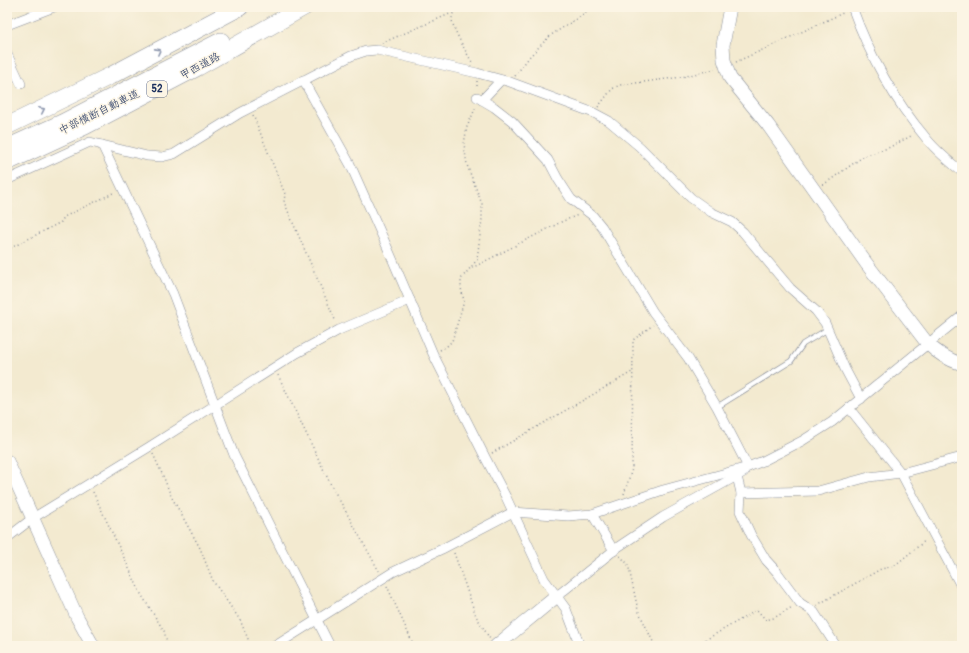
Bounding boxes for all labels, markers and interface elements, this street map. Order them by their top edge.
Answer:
one-way arrow [154,48,161,56]
street label: 甲西道路 [178,50,222,82]
road number: 52 [147,81,167,97]
street label: 中部横断自動車道 [57,87,141,137]
one-way arrow [38,107,46,115]

